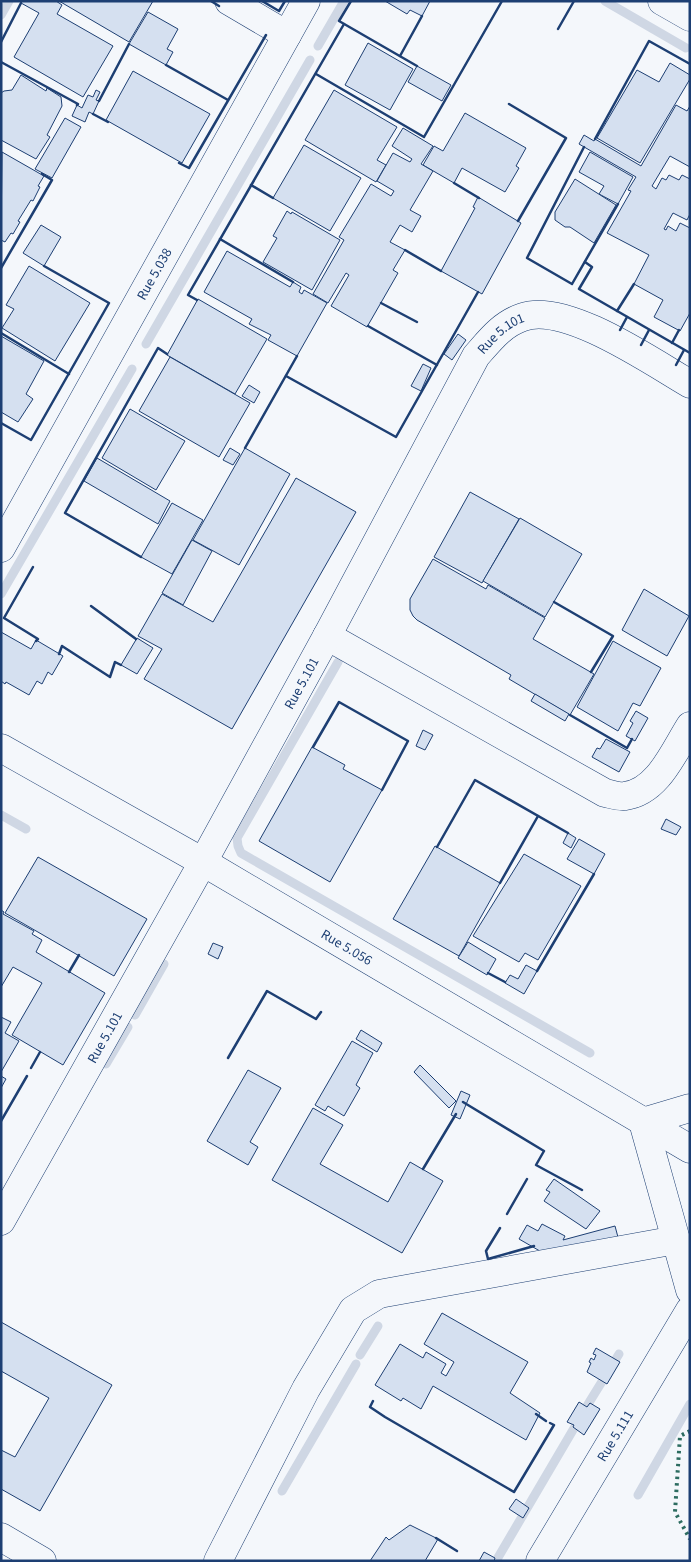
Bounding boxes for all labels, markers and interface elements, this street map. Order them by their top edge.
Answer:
street label: Rue 5.038 [132,245,177,304]
street label: Rue 5.101 [473,308,527,359]
street label: Rue 5.101 [280,654,324,713]
street label: Rue 5.056 [317,925,376,971]
street label: Rue 5.101 [83,1008,128,1067]
street label: Rue 5.111 [593,1407,639,1466]

